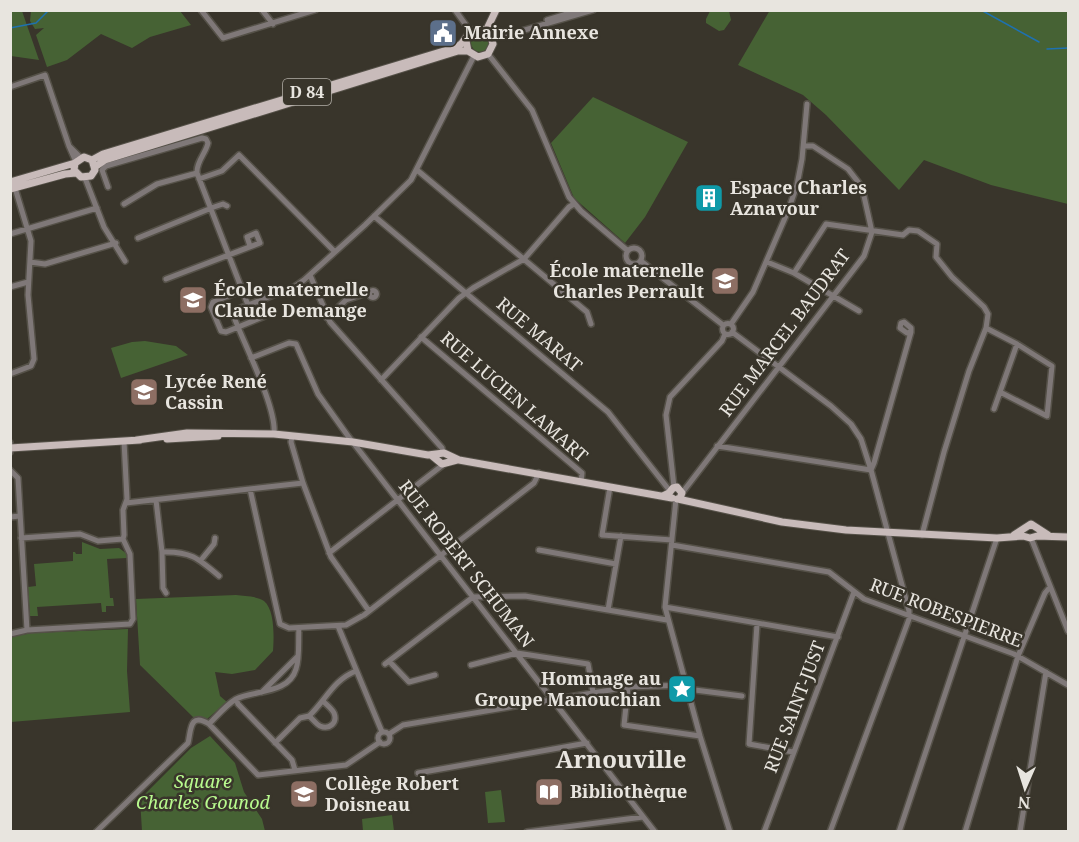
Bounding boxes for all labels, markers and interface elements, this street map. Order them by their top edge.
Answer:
public building icon: Mairie Annexe [427,17,459,49]
place label: Mairie Annexe [464,20,599,44]
road number: D 84 [283,79,331,105]
place label: Espace Charles Aznavour [730,175,867,220]
building icon: Espace Charles Aznavour [693,182,725,214]
street label: RUE MARCEL BAUDRAT [713,244,855,421]
place label: École maternelle Charles Perrault [550,258,704,303]
school or university icon: École maternelle Charles Perrault [709,265,741,297]
place label: École maternelle Claude Demange [214,277,368,322]
school or university icon: École maternelle Claude Demange [177,284,209,316]
street label: RUE MARAT [492,291,587,377]
street label: RUE LUCIEN LAMART [436,326,593,467]
place label: Lycée René Cassin [165,369,267,414]
school or university icon: Lycée René Cassin [128,376,160,408]
street label: RUE ROBERT SCHUMAN [394,475,540,652]
street label: RUE ROBESPIERRE [867,572,1026,652]
street label: RUE SAINT-JUST [758,637,830,776]
place label: Hommage au Groupe Manouchian [474,666,661,711]
place icon: Hommage au Groupe Manouchian [666,673,698,705]
district label: Arnouville [556,742,687,775]
north arrow [995,758,1055,818]
park label: Square Charles Gounod [136,769,270,814]
place label: Collège Robert Doisneau [325,771,459,816]
library icon: Bibliothèque [533,776,565,808]
school or university icon: Collège Robert Doisneau [288,778,320,810]
place label: Bibliothèque [570,779,687,803]
text: N [1017,792,1031,814]

